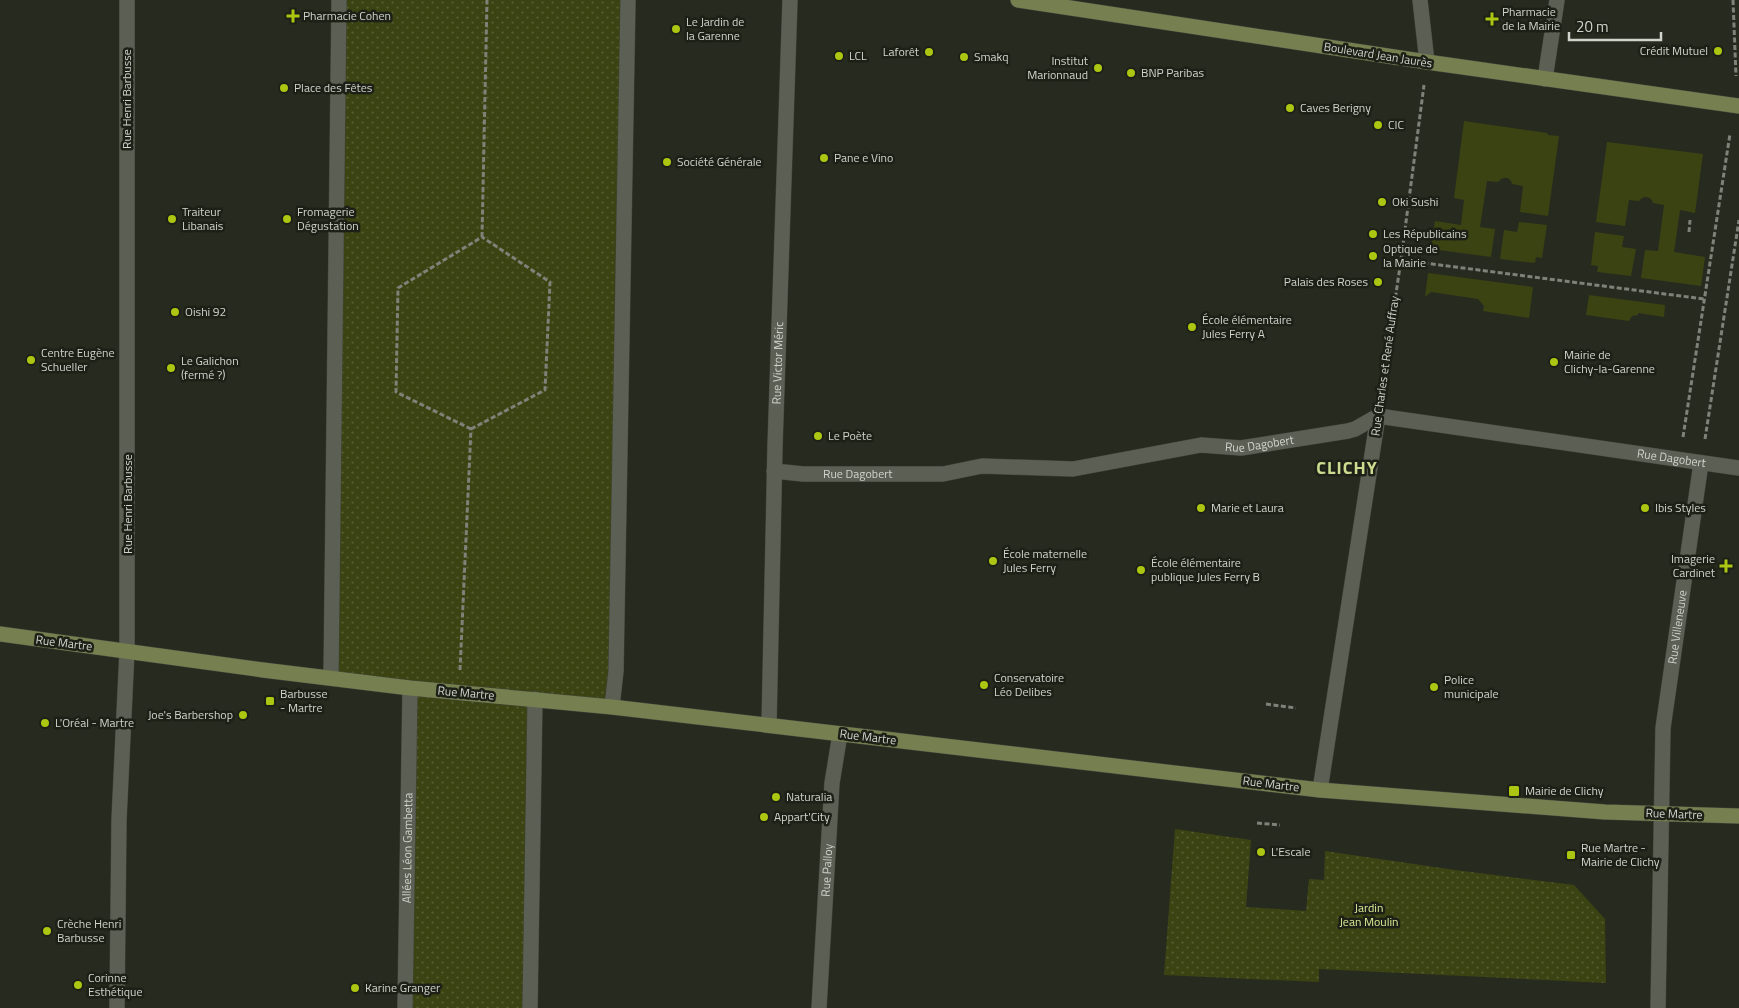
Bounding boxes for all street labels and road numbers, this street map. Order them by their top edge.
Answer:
street label: Boulevard Jean Jaurès [1322,37,1434,73]
street label: Rue Henri Barbusse [117,49,136,149]
street label: Rue Charles et René Auffray [1365,294,1404,437]
street label: Rue Victor Méric [766,321,788,405]
street label: Rue Dagobert [1224,430,1296,457]
street label: Rue Dagobert [1636,443,1708,472]
street label: Rue Henri Barbusse [118,454,137,554]
street label: Rue Dagobert [823,464,893,483]
street label: Rue Villeneuve [1662,589,1692,665]
street label: Rue Martre [35,630,93,655]
street label: Rue Martre [437,681,495,704]
street label: Rue Martre [839,724,897,749]
street label: Rue Martre [1242,771,1300,796]
street label: Allées Léon Gambetta [397,793,417,903]
street label: Rue Martre [1645,803,1703,824]
street label: Rue Palloy [815,843,837,897]

